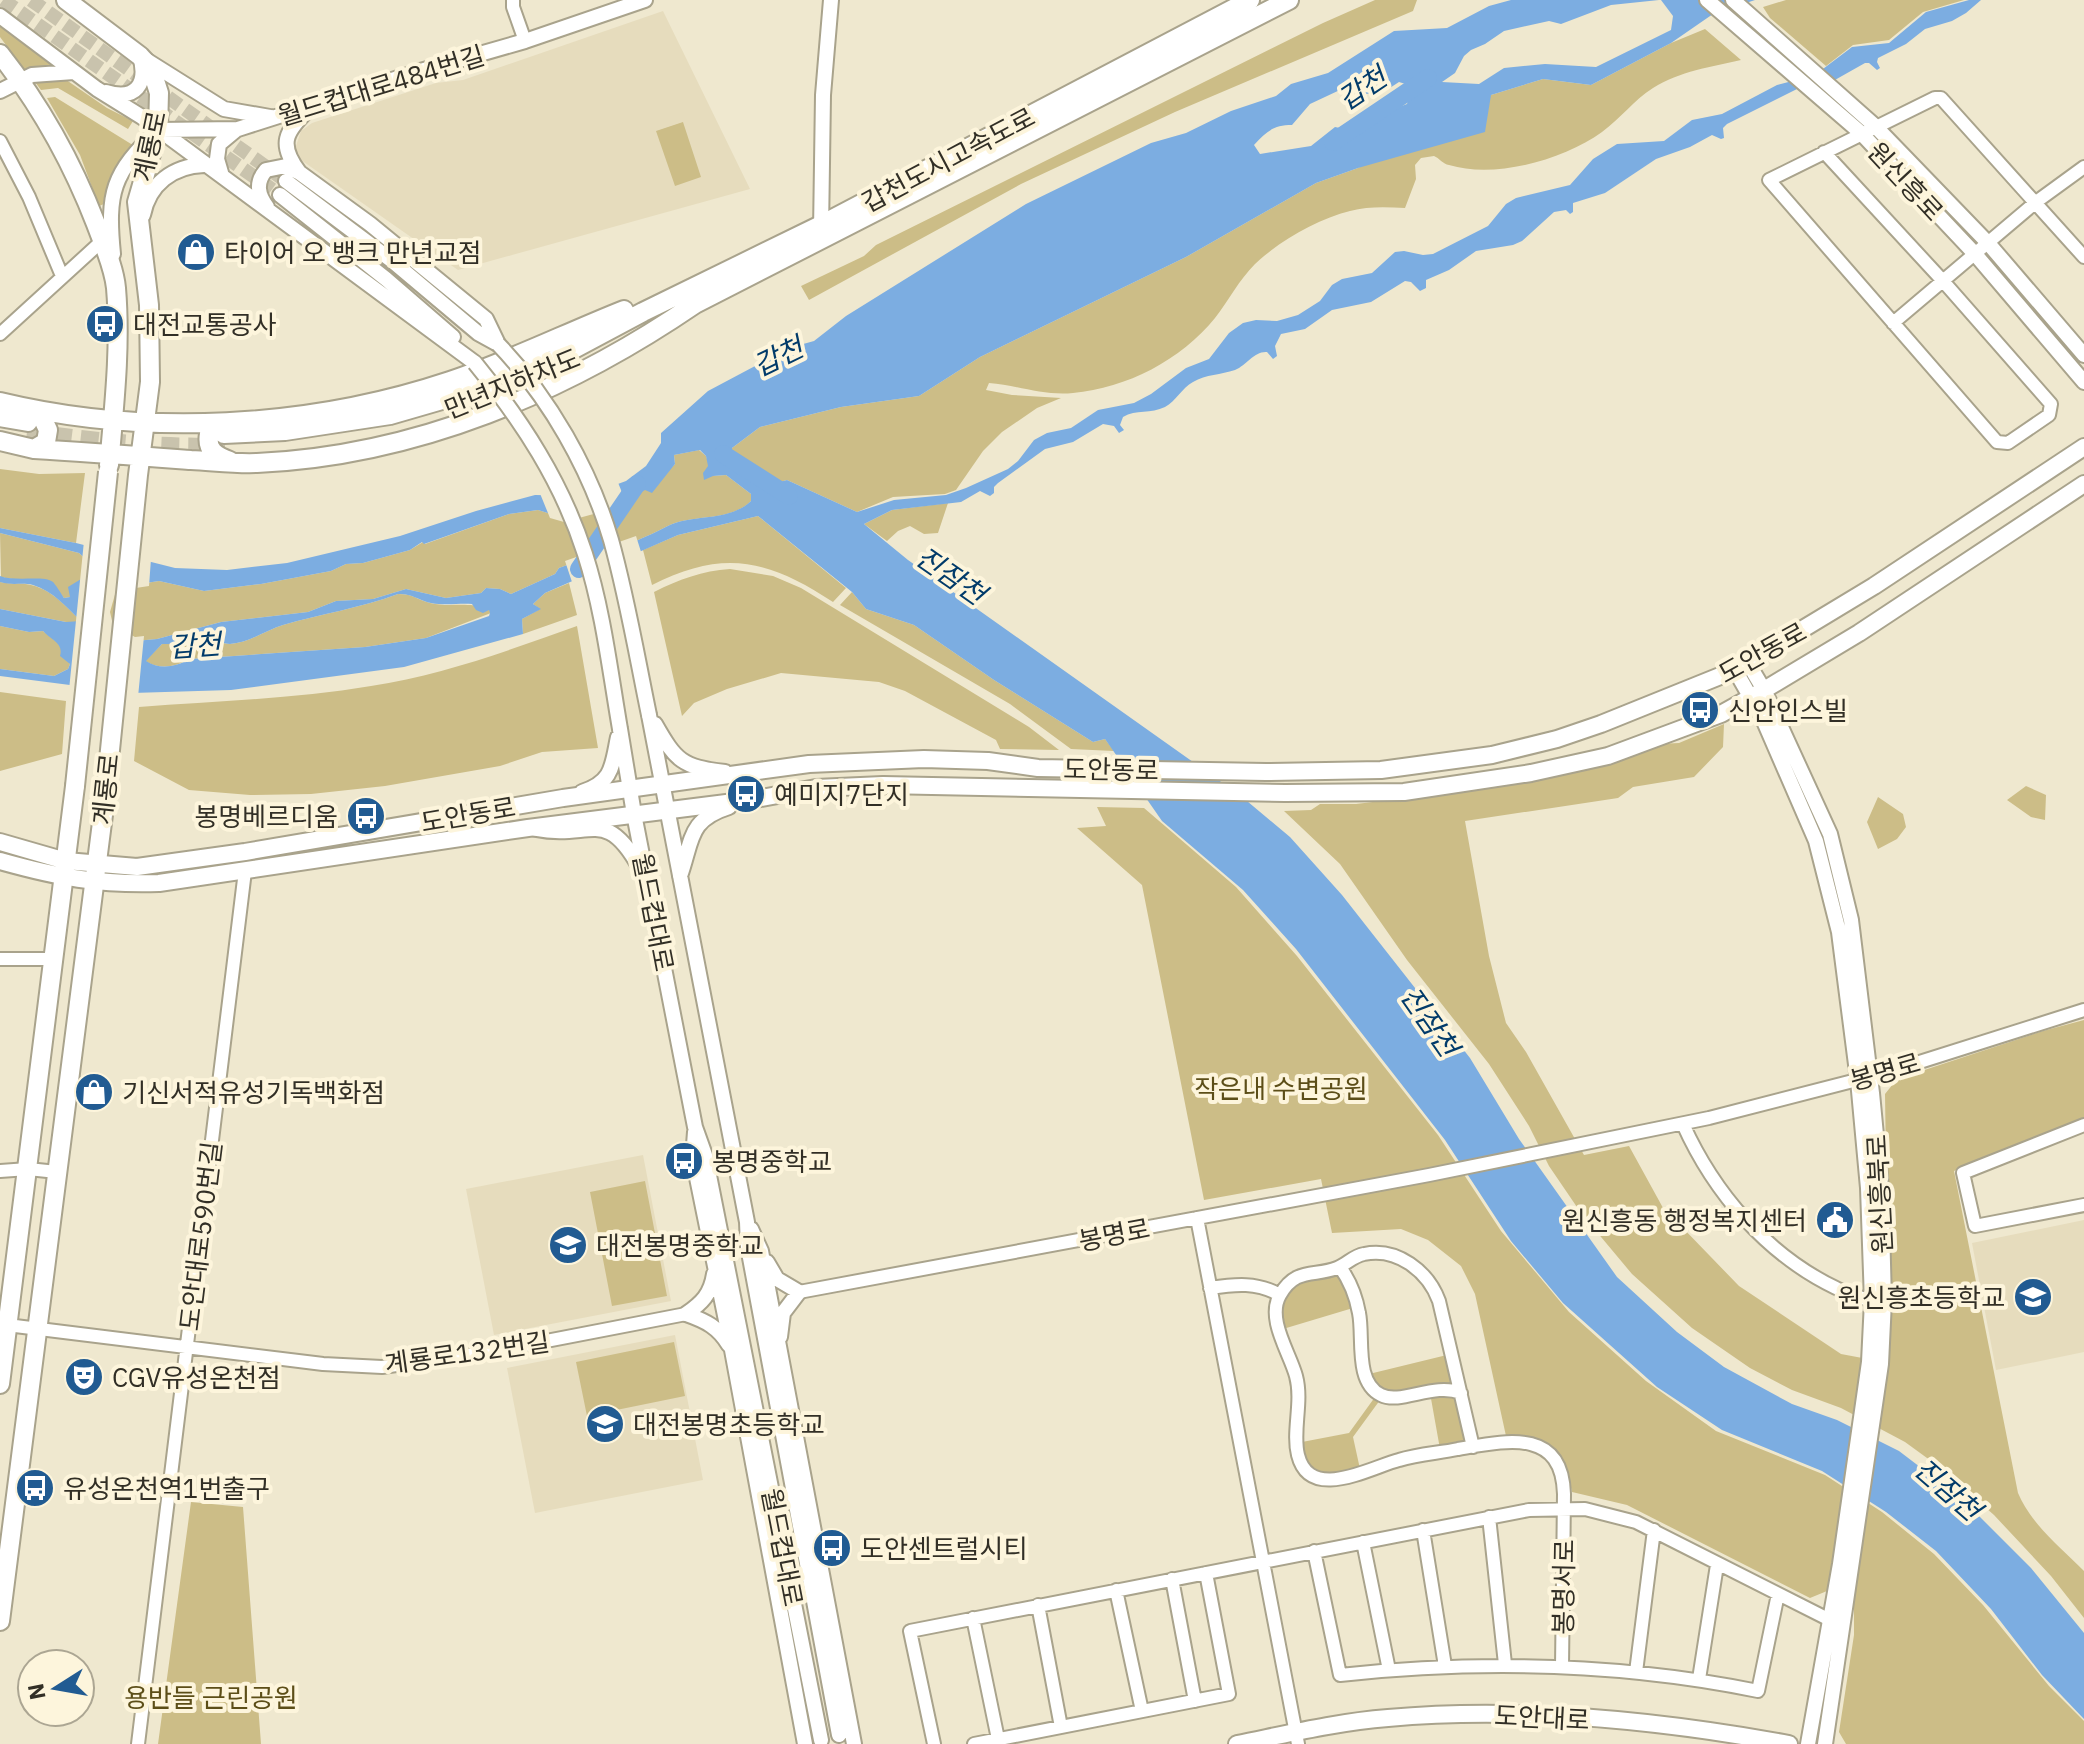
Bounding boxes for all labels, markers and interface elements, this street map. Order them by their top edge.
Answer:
street label: 월드컵대로484번길 [274,37,488,133]
water label: 갑천 [1330,56,1396,118]
street label: 갑천도시고속도로 [856,99,1040,219]
street label: 계룡로 [125,107,173,185]
street label: 원신흥로 [1861,134,1951,228]
shop icon: 타이어 오 뱅크 만년교점 [175,231,217,273]
place label: 타이어 오 뱅크 만년교점 [224,235,482,269]
bus stop icon: 대전교통공사 [84,303,126,345]
place label: 대전교통공사 [133,307,277,341]
water label: 갑천 [747,327,812,384]
street label: 만년지하차도 [439,340,585,426]
water label: 진잠천 [909,538,996,614]
street label: 도안동로 [1712,614,1812,690]
water label: 갑천 [168,625,225,665]
bus stop icon: 신안인스빌 [1679,689,1721,731]
place label: 신안인스빌 [1728,693,1848,727]
street label: 도안동로 [1063,751,1159,787]
street label: 계룡로 [84,752,126,826]
bus stop icon: 예미지7단지 [725,773,767,815]
place label: 예미지7단지 [774,777,909,811]
street label: 도안동로 [418,789,518,839]
bus stop icon: 봉명베르디움 [345,795,387,837]
place label: 봉명베르디움 [194,799,338,833]
street label: 월드컵대로 [626,850,682,974]
water label: 진잠천 [1393,979,1469,1066]
street label: 봉명로 [1846,1045,1924,1097]
shop icon: 기신서적유성기독백화점 [73,1071,115,1113]
park label: 작은내 수변공원 [1194,1071,1368,1105]
place label: 기신서적유성기독백화점 [122,1075,385,1109]
street label: 원신흥북로 [1859,1133,1899,1255]
street label: 도안대로590번길 [172,1139,228,1333]
bus stop icon: 봉명중학교 [663,1140,705,1182]
place label: 봉명중학교 [712,1144,832,1178]
public building icon: 원신흥동 행정복지센터 [1814,1199,1856,1241]
place label: 원신흥동 행정복지센터 [1562,1203,1807,1237]
street label: 봉명로 [1076,1210,1152,1258]
school or university icon: 대전봉명중학교 [547,1224,589,1266]
place label: 대전봉명중학교 [596,1228,763,1262]
school or university icon: 원신흥초등학교 [2012,1276,2054,1318]
place label: 원신흥초등학교 [1838,1280,2005,1314]
street label: 계룡로132번길 [382,1324,552,1380]
theatre icon: CGV유성온천점 [63,1356,105,1398]
place label: CGV유성온천점 [112,1360,281,1394]
school or university icon: 대전봉명초등학교 [584,1403,626,1445]
place label: 대전봉명초등학교 [633,1407,824,1441]
water label: 진잠천 [1907,1450,1992,1530]
bus stop icon: 유성온천역1번출구 [14,1467,56,1509]
place label: 유성온천역1번출구 [63,1471,270,1505]
street label: 월드컵대로 [755,1485,811,1609]
bus stop icon: 도안센트럴시티 [811,1527,853,1569]
place label: 도안센트럴시티 [860,1531,1027,1565]
street label: 봉명서로 [1545,1539,1581,1635]
north arrow [16,1648,96,1728]
park label: 용반들 근린공원 [124,1680,298,1714]
text: N [20,1681,52,1703]
street label: 도안대로 [1493,1698,1591,1736]

